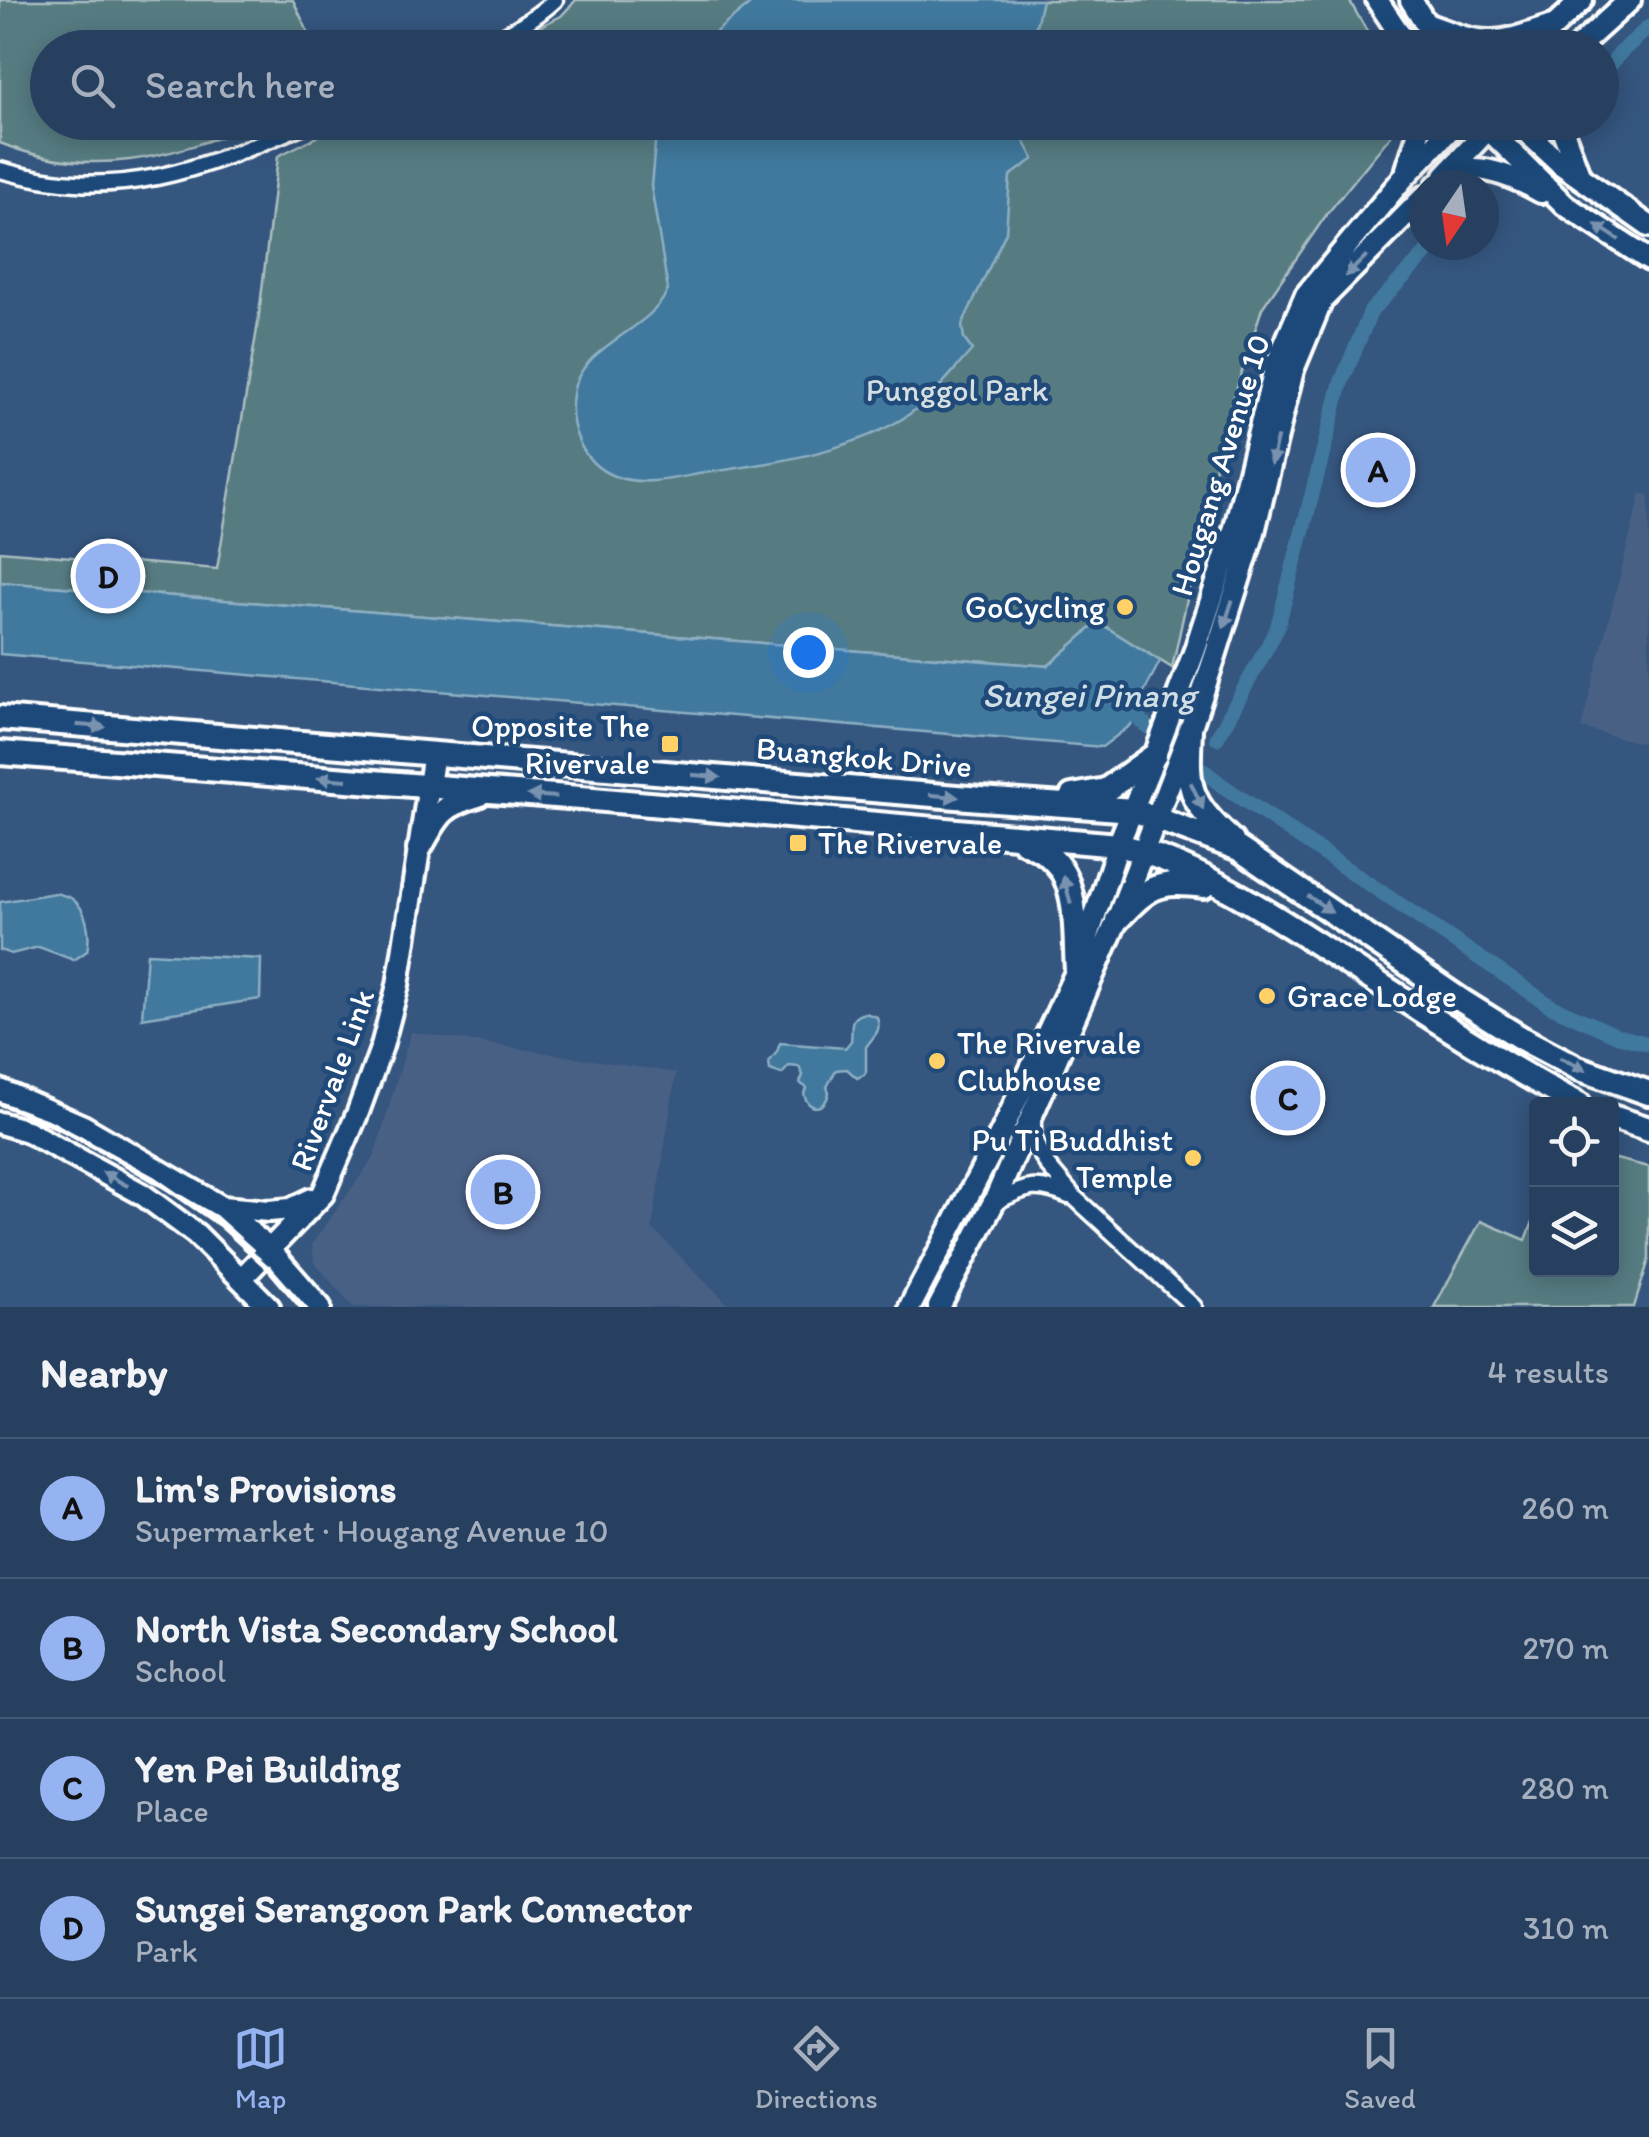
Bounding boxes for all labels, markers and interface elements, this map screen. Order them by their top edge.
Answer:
search box [30,30,1619,140]
icon: search [65,58,120,113]
text: Search here [145,62,336,108]
north arrow [1409,170,1499,260]
one-way arrow [1593,224,1621,242]
one-way arrow [1344,254,1368,278]
street label: Hougang Avenue 10 [1162,330,1278,600]
park label: Punggol Park [866,371,1049,409]
pin: A [1346,432,1410,508]
one-way arrow [1266,436,1281,467]
pin: D [76,538,140,614]
place label: GoCycling [965,588,1106,626]
marker: GoCycling [1114,596,1136,618]
one-way arrow [1220,600,1235,630]
your location [783,627,834,678]
water label: Sungei Pinang [982,674,1200,716]
place label: Opposite The Rivervale [471,707,650,782]
one-way arrow [75,718,107,734]
street label: Buangkok Drive [755,729,973,785]
marker: Opposite The Rivervale [659,733,681,755]
one-way arrow [690,768,722,784]
one-way arrow [316,771,347,787]
one-way arrow [1189,782,1205,811]
one-way arrow [526,787,558,803]
one-way arrow [929,789,961,805]
place label: The Rivervale [818,824,1002,862]
marker: The Rivervale [787,832,809,854]
one-way arrow [1059,874,1075,905]
one-way arrow [1306,894,1333,913]
place label: Grace Lodge [1287,977,1457,1015]
street label: Rivervale Link [282,984,383,1176]
marker: Grace Lodge [1256,985,1278,1007]
place label: The Rivervale Clubhouse [957,1024,1141,1099]
marker: The Rivervale Clubhouse [926,1050,948,1072]
one-way arrow [1558,1056,1588,1072]
pin: C [1256,1060,1320,1136]
map controls [1529,1097,1619,1277]
button: locate [1529,1097,1619,1187]
place label: Pu Ti Buddhist Temple [972,1121,1173,1196]
marker: Pu Ti Buddhist Temple [1182,1147,1204,1169]
pin: B [470,1154,536,1230]
one-way arrow [101,1171,130,1188]
button: layers [1529,1187,1619,1277]
text: Nearby [40,1347,167,1398]
text: 4 results [1488,1353,1609,1391]
text: Lim's Provisions [135,1466,396,1512]
text: A [62,1489,83,1527]
text: 260 m [1521,1489,1609,1527]
text: Supermarket · Hougang Avenue 10 [135,1512,608,1550]
text: North Vista Secondary School [135,1606,618,1652]
text: B [62,1629,83,1667]
text: 270 m [1522,1629,1609,1667]
text: School [135,1652,226,1690]
text: Yen Pei Building [135,1746,400,1792]
text: C [62,1769,83,1807]
text: 280 m [1521,1769,1609,1807]
text: Place [135,1792,209,1830]
text: Sungei Serangoon Park Connector [135,1886,692,1932]
text: D [62,1909,83,1947]
text: 310 m [1523,1909,1609,1947]
text: Park [135,1932,198,1970]
tab: Map [233,2021,288,2115]
tab: Directions [755,2021,878,2115]
tab: Saved [1344,2021,1416,2115]

